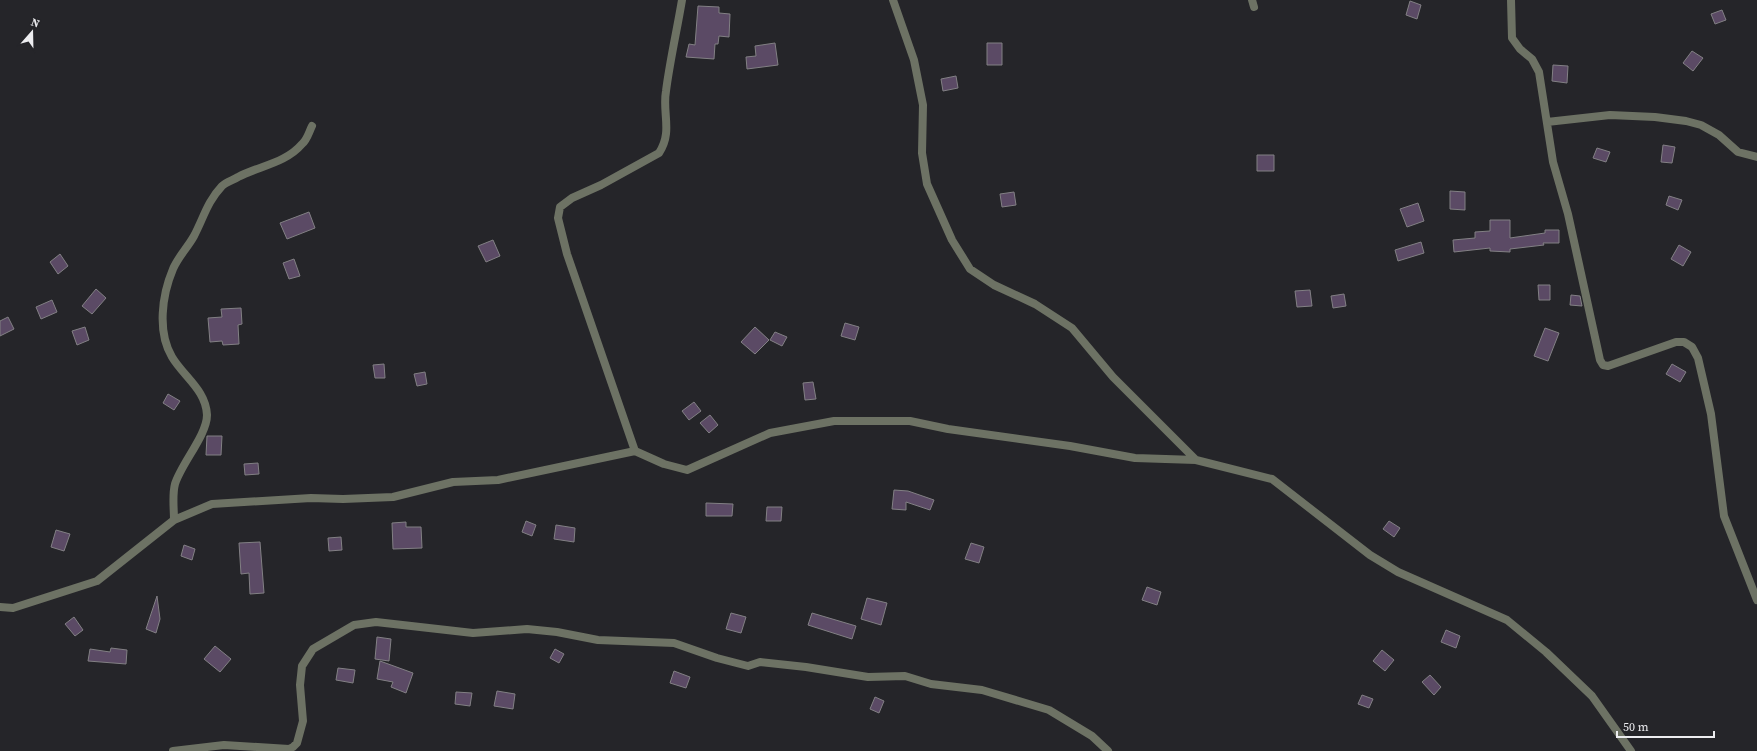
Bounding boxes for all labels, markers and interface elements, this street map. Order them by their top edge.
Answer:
north arrow [12,12,52,52]
text: N [29,15,42,31]
scale bar [1617,713,1714,739]
text: 50 m [1623,719,1649,735]

